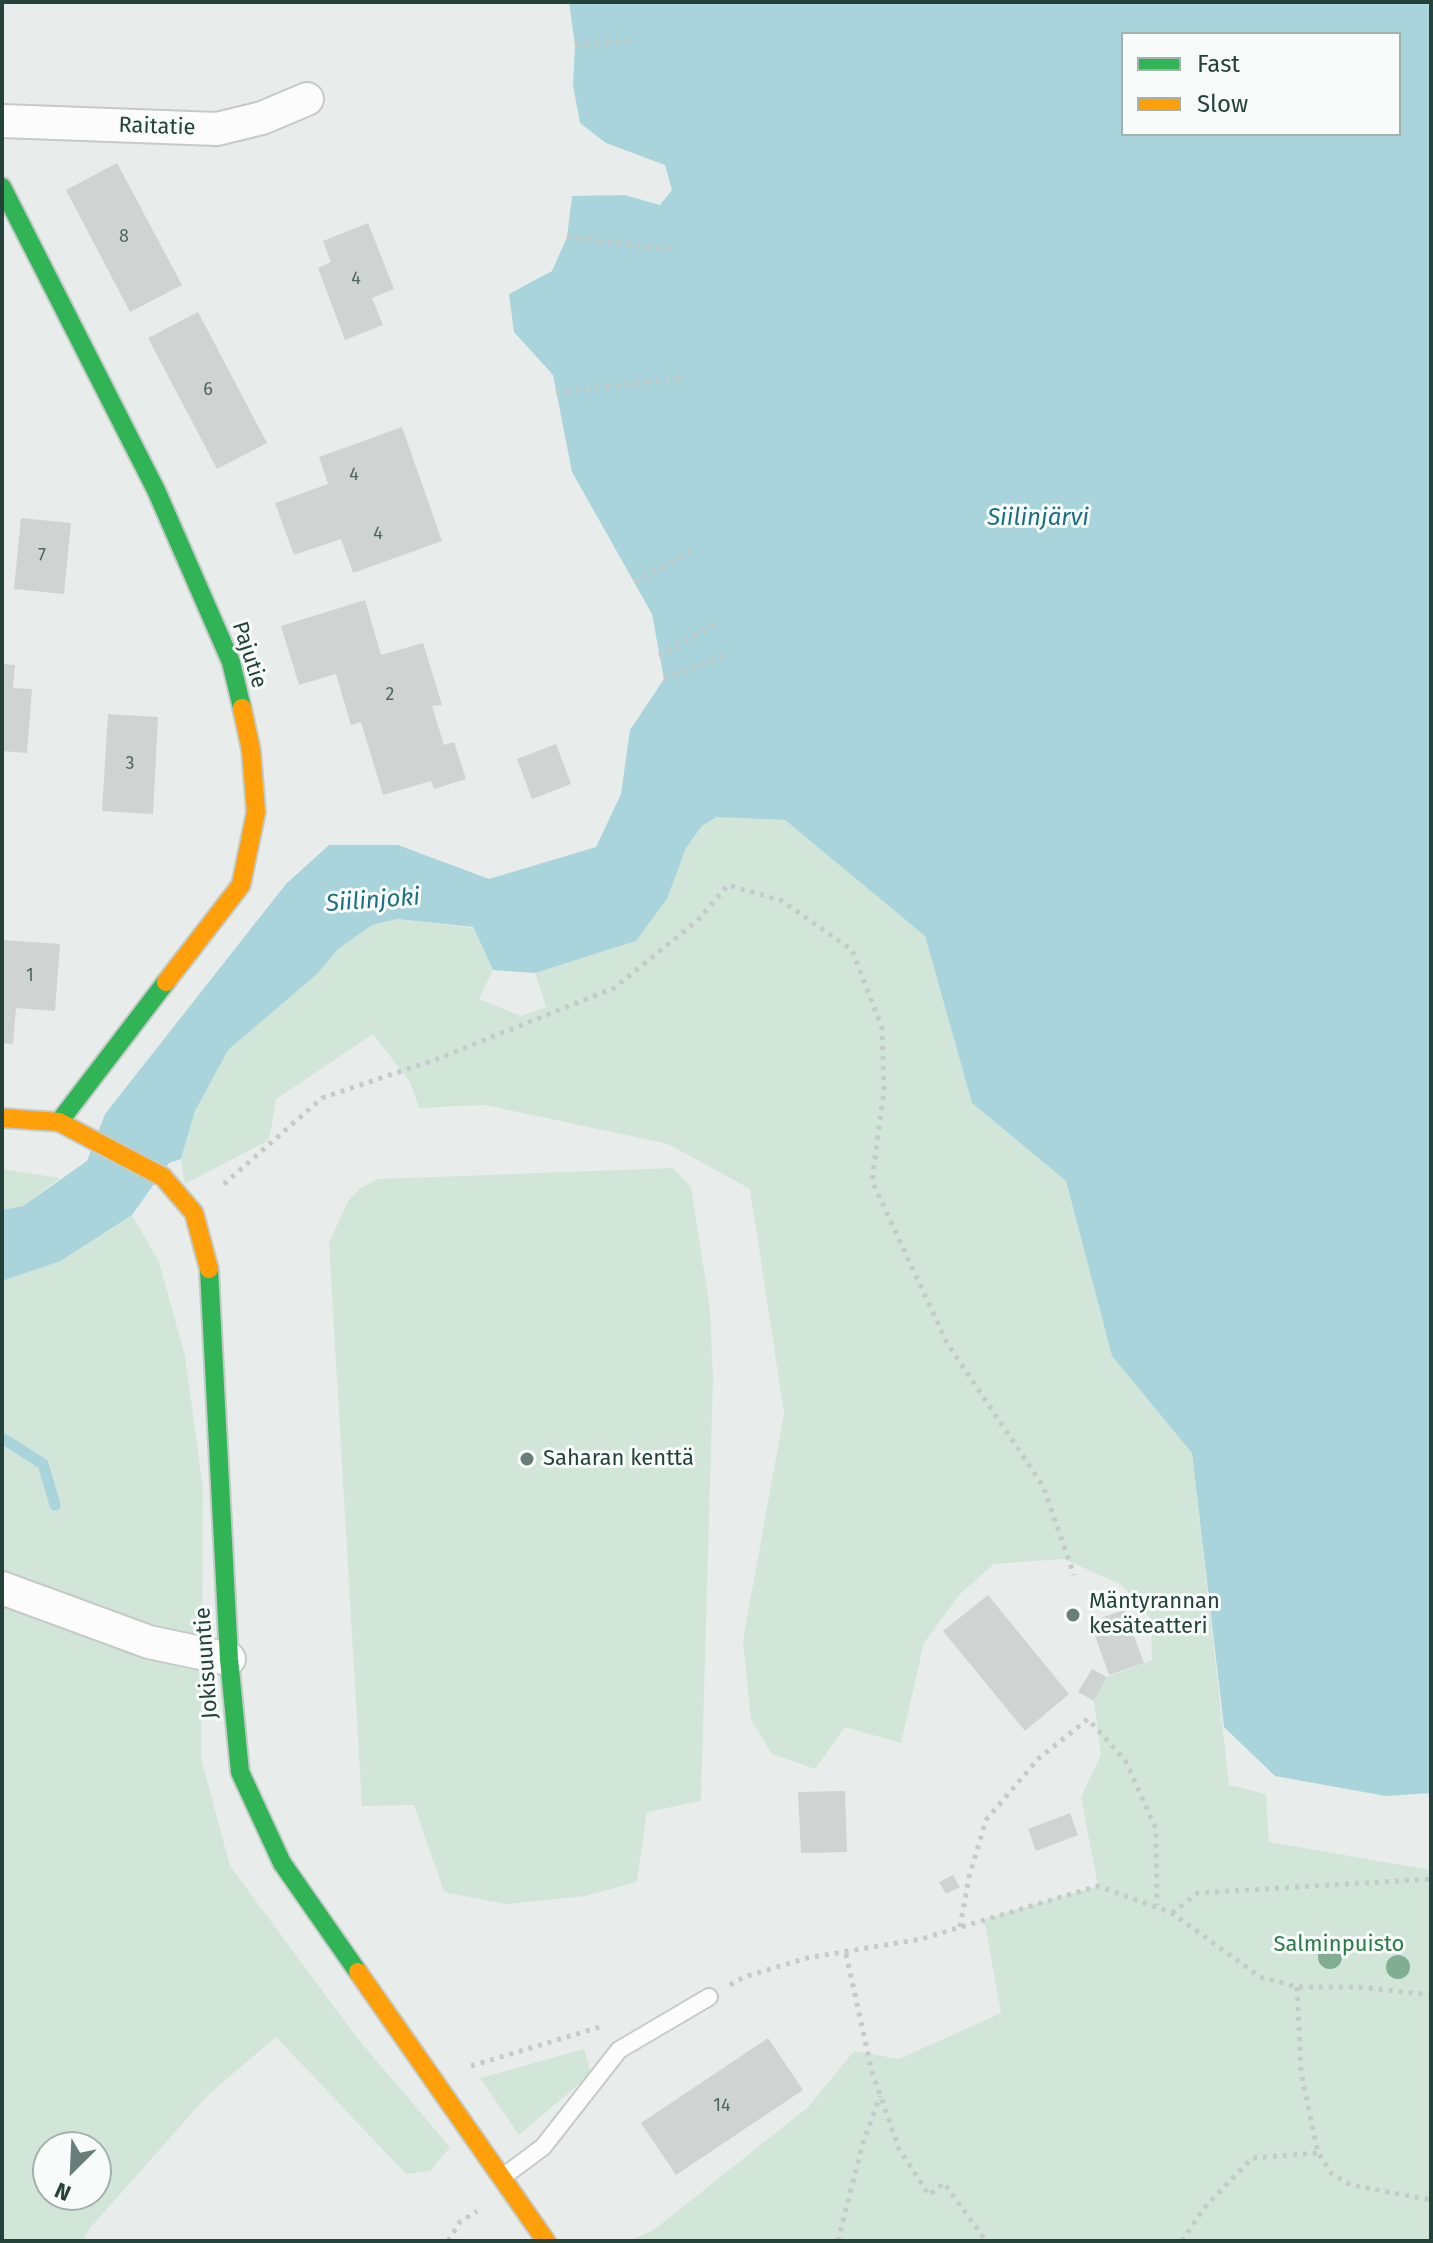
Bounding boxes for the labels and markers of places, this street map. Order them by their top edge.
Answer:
place label: Saharan kenttä [543,1446,694,1472]
marker: Saharan kenttä [518,1450,536,1468]
place label: Mäntyrannan kesäteatteri [1089,1589,1220,1640]
marker: Mäntyrannan kesäteatteri [1064,1606,1082,1624]

